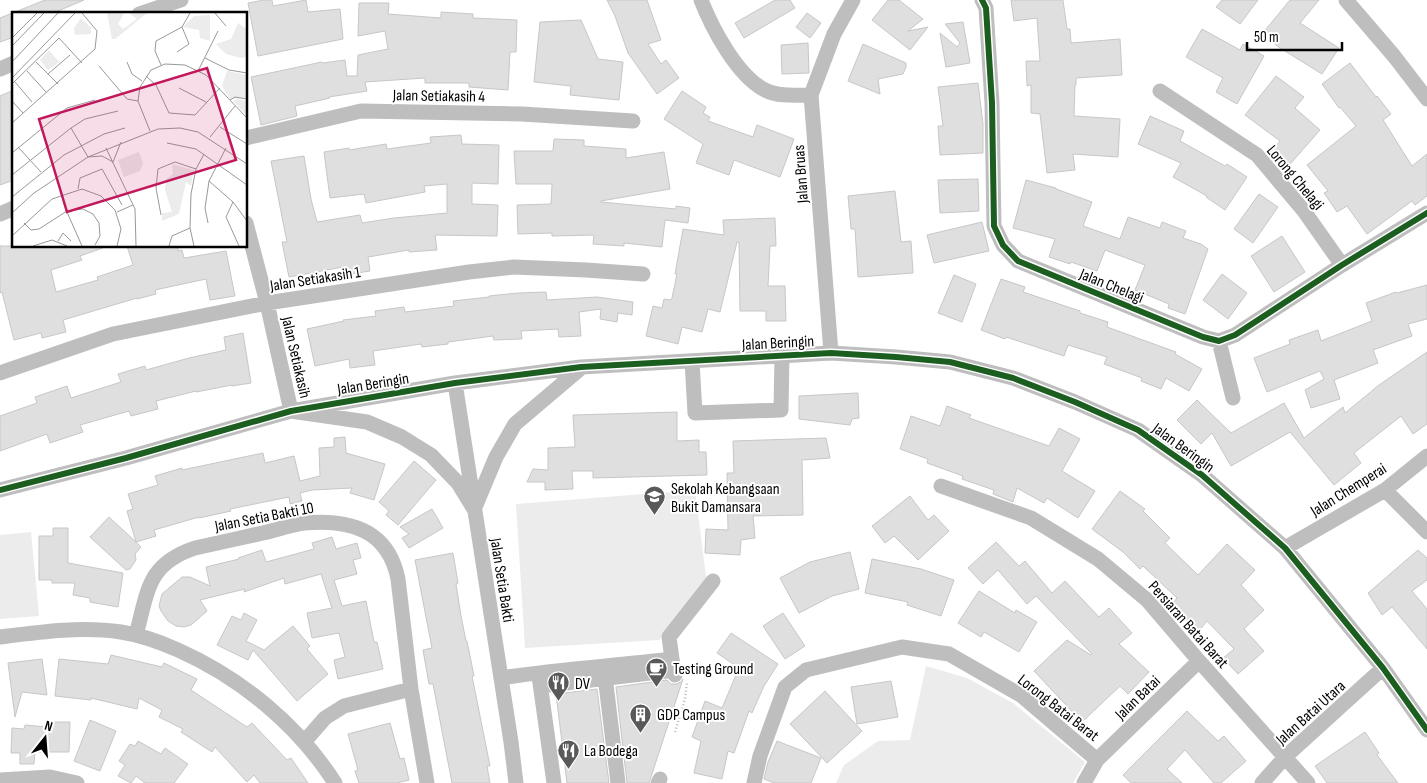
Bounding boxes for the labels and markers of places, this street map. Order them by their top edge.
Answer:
place label: Sekolah Kebangsaan Bukit Damansara [671,480,780,517]
school or university icon: Sekolah Kebangsaan Bukit Damansara [643,485,667,516]
cafe icon: Testing Ground [645,656,669,687]
place label: Testing Ground [673,660,753,679]
restaurant icon: DV [547,671,571,702]
place label: DV [575,675,591,694]
building icon: GDP Campus [629,702,653,733]
place label: GDP Campus [657,706,725,725]
restaurant icon: La Bodega [556,738,580,769]
place label: La Bodega [584,742,638,761]

